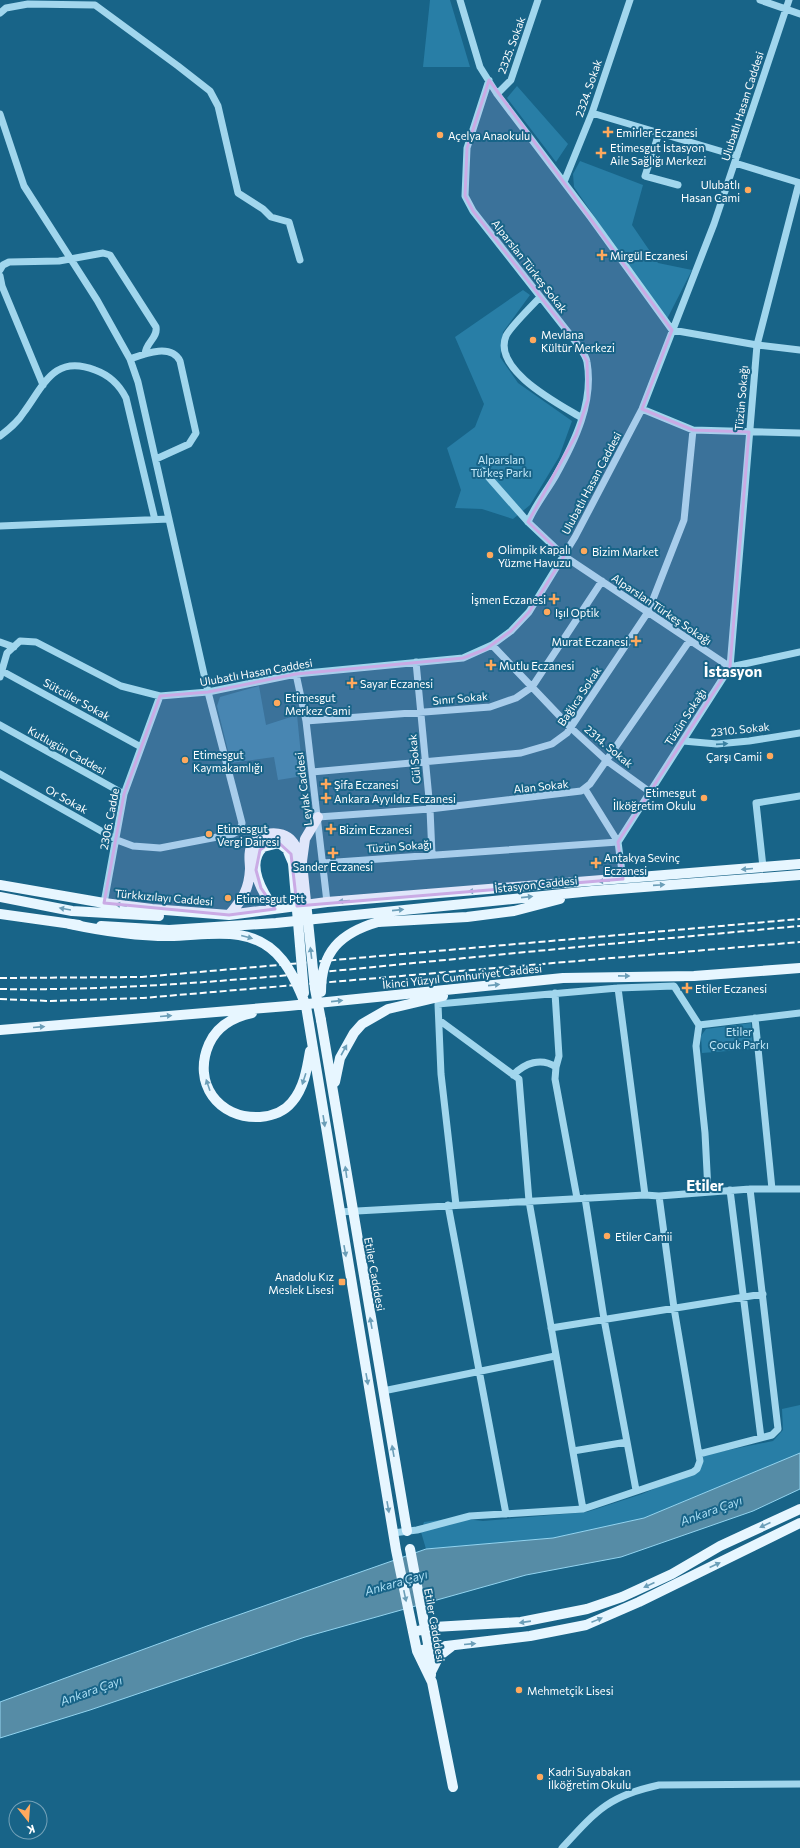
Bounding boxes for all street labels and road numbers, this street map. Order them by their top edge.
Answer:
street label: 2325. Sokak [495,15,527,75]
street label: Ulubatlı Hasan Caddesi [718,49,766,162]
street label: 2324. Sokak [572,57,604,119]
street label: Alparslan Türkeş Sokak [490,217,570,315]
street label: Tüzün Sokağı [732,365,750,431]
street label: Ulubatlı Hasan Caddesi [558,429,624,536]
street label: Alparslan Türkeş Sokağı [610,571,714,647]
street label: Ulubatlı Hasan Caddesi [199,656,314,688]
street label: Bağlıca Sokak [554,664,604,728]
street label: Sütcüler Sokak [41,675,113,723]
street label: Tüzün Sokağı [662,686,708,748]
street label: Sınır Sokak [432,689,488,707]
street label: 2310. Sokak [710,719,770,739]
street label: 2314. Sokak [582,722,636,770]
street label: Kutlugün Caddesi [26,723,108,777]
street label: Gül Sokak [405,734,423,784]
street label: Leylak Caddesi [292,751,314,826]
street label: Alan Sokak [513,777,569,795]
street label: Or Sokak [44,782,90,816]
street label: 2306. Cadde [97,787,121,851]
street label: Tüzün Sokağı [366,837,432,855]
street label: İstasyon Caddesi [494,872,578,895]
street label: Türkkızılayı Caddesi [114,886,214,908]
street label: İkinci Yüzyıl Cumhuriyet Caddesi [381,960,543,991]
street label: Etiler Cadddesi [362,1236,388,1312]
street label: Etiler Cadddesi [422,1587,448,1663]

